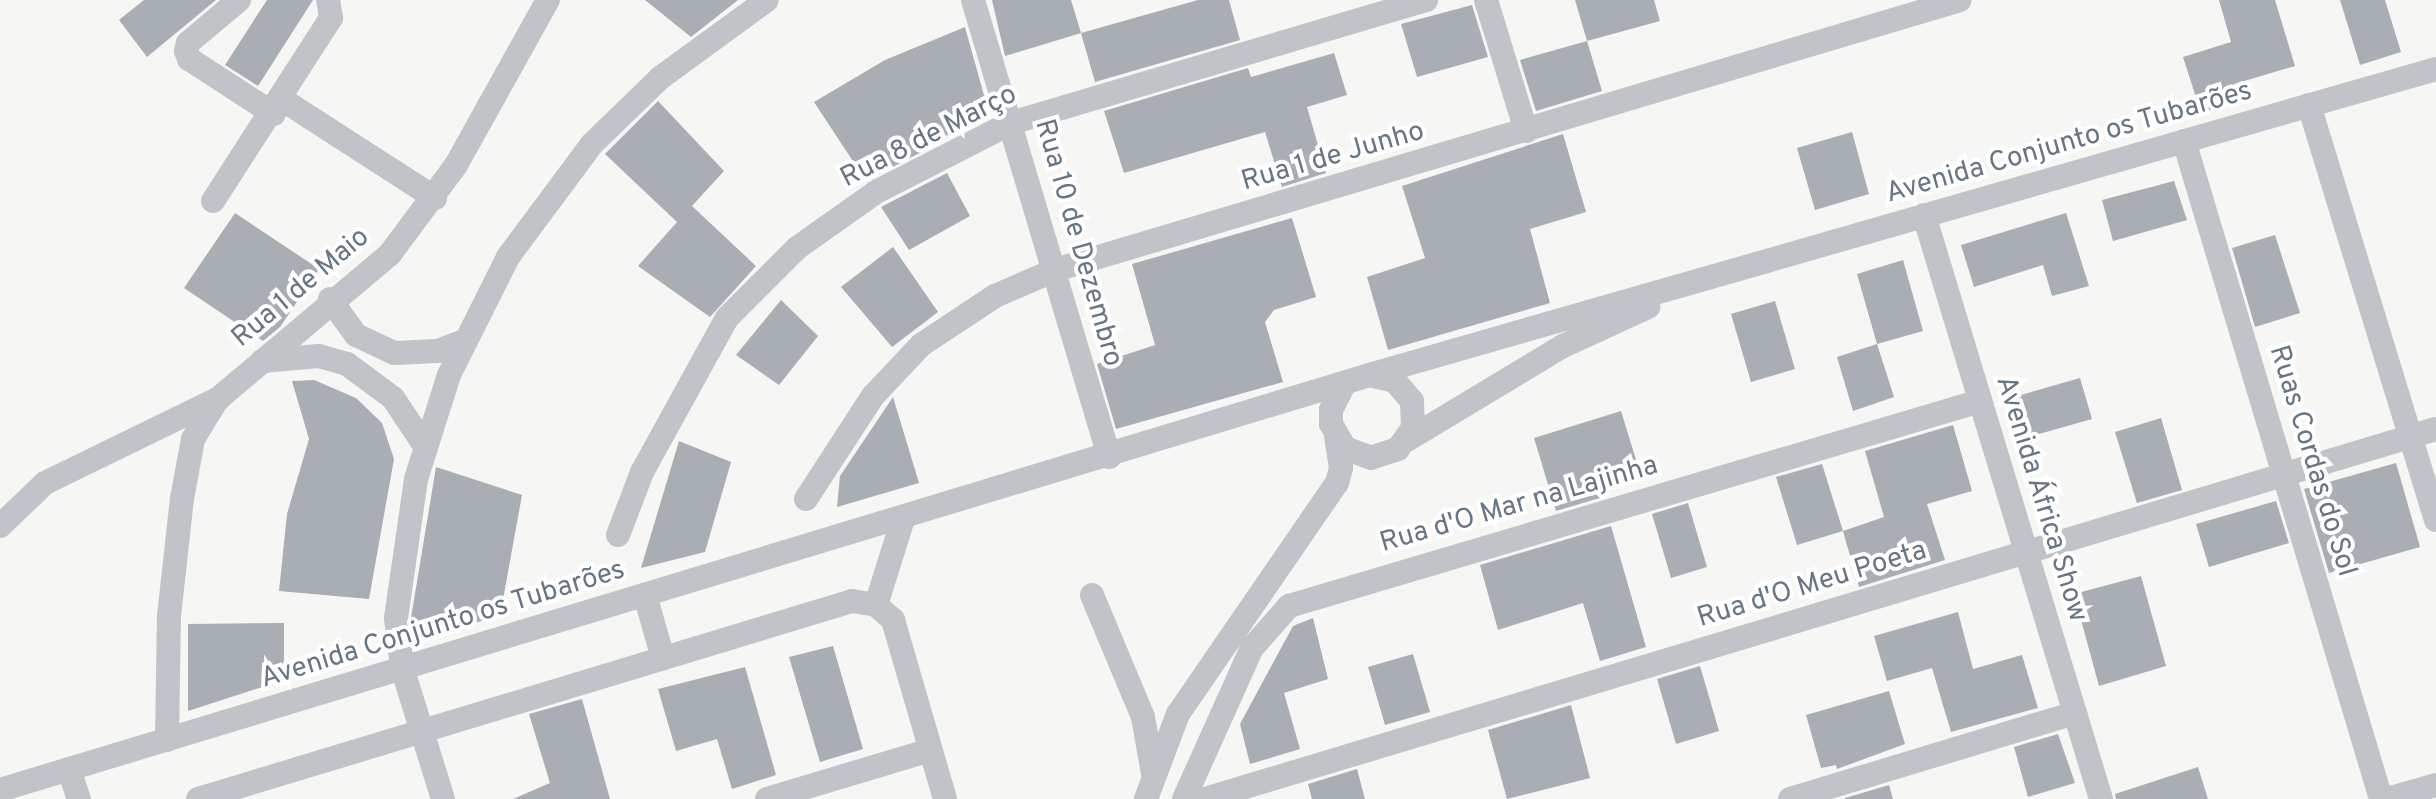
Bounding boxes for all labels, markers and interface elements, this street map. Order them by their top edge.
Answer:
street label: Avenida Conjunto os Tubarões [1882,74,2256,212]
street label: Rua 8 de Março [835,78,1023,196]
street label: Rua 10 de Dezembro [1027,115,1129,371]
street label: Rua 1 de Junho [1238,115,1428,199]
street label: Rua 1 de Maio [225,221,377,355]
street label: Ruas Cordas do Sol [2261,341,2363,581]
street label: Avenida África Show [1987,372,2095,626]
street label: Rua d'O Mar na Lajinha [1376,449,1662,561]
street label: Rua d'O Meu Poeta [1693,534,1931,636]
street label: Avenida Conjunto os Tubarões [256,553,630,697]

